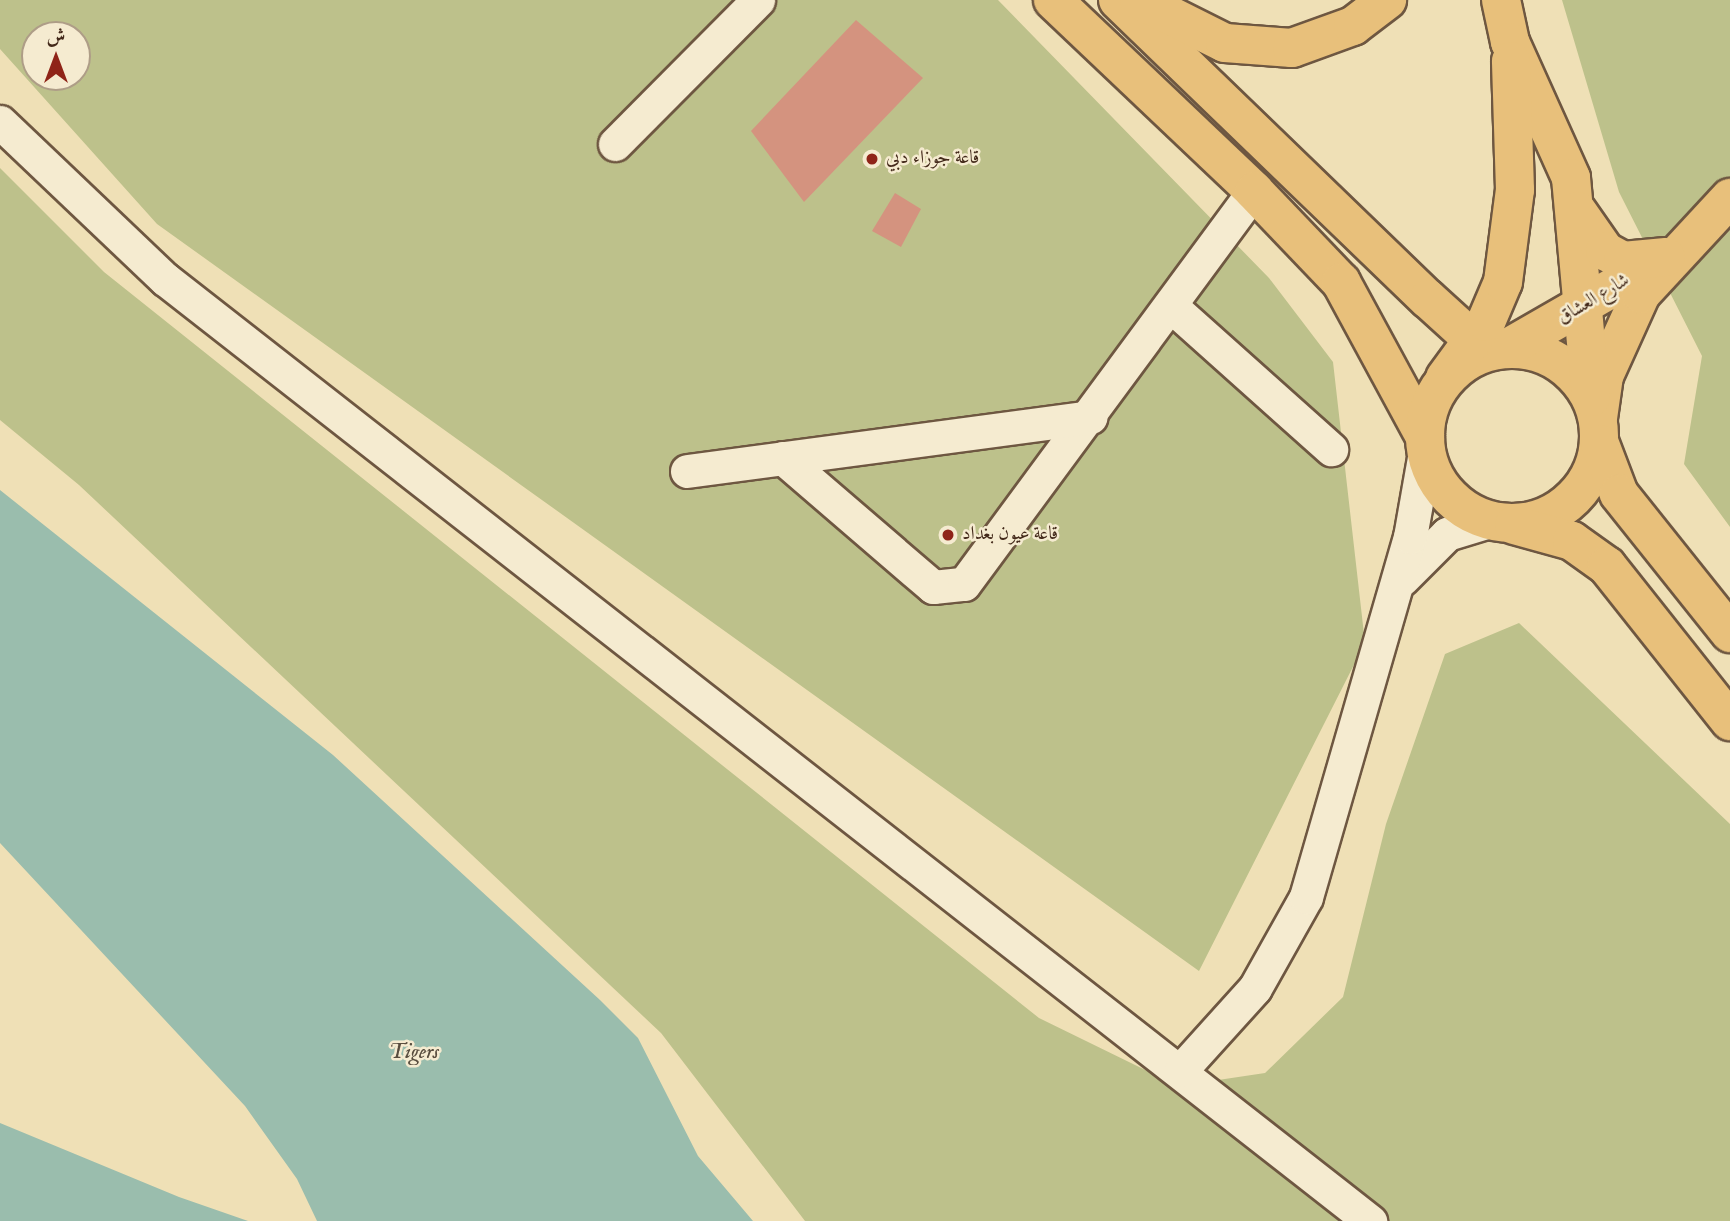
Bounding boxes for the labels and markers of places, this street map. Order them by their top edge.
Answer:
place label: قاعة جوزاء دبي [886,148,979,170]
marker: قاعة جوزاء دبي [864,151,880,167]
place label: قاعة عيون بغداد [962,524,1058,546]
marker: قاعة عيون بغداد [940,527,956,543]

